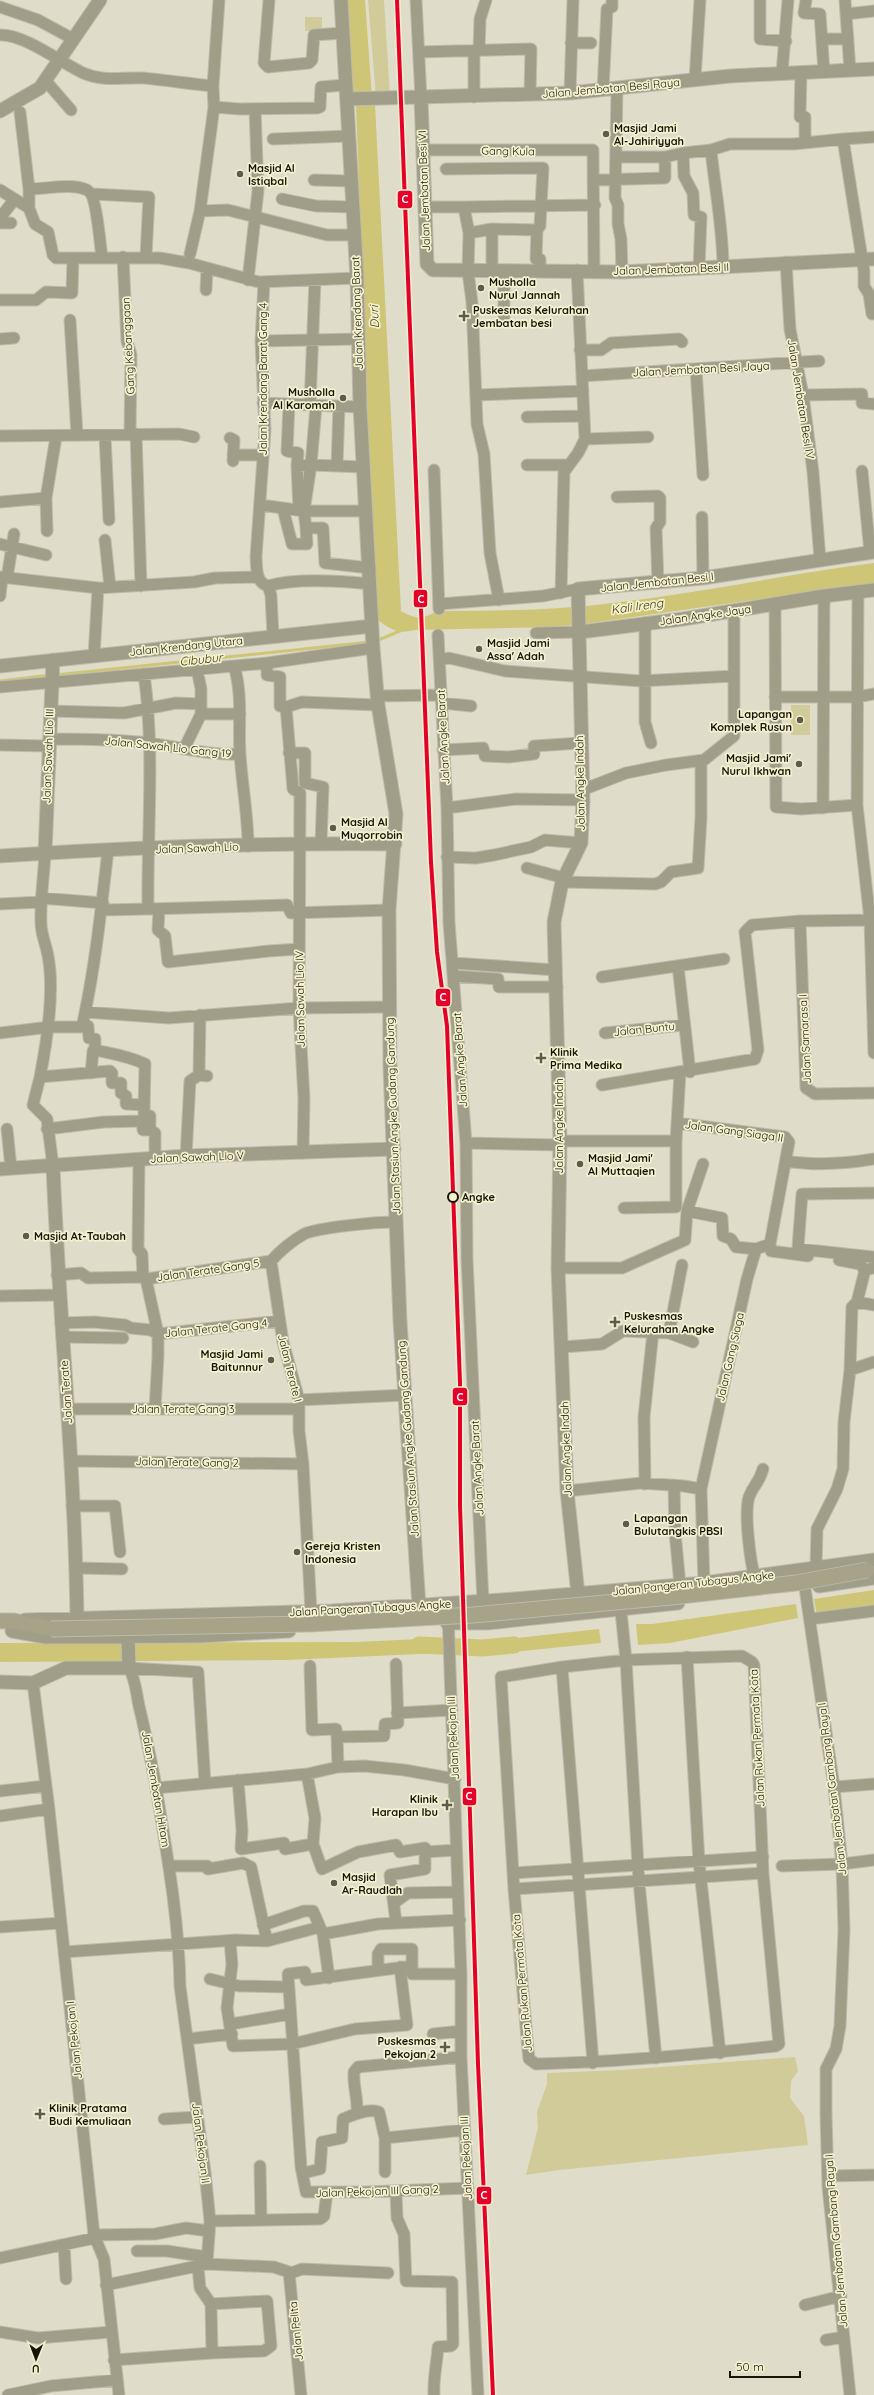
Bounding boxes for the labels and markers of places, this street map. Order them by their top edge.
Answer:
place label: Masjid Jami Al-Jahiriyyah [614,121,684,148]
marker: Masjid Jami Al-Jahiriyyah [601,129,611,139]
place label: Masjid Al Istiqbal [248,161,295,188]
marker: Masjid Al Istiqbal [235,169,245,179]
place label: Musholla Nurul Jannah [489,275,560,302]
marker: Musholla Nurul Jannah [476,283,486,293]
place label: Puskesmas Kelurahan Jembatan besi [473,303,589,330]
marker: Puskesmas Kelurahan Jembatan besi [458,310,470,322]
place label: Musholla Al Karomah [273,385,335,412]
marker: Musholla Al Karomah [338,393,348,403]
place label: Masjid Jami Assa' Adah [487,636,550,663]
marker: Masjid Jami Assa' Adah [474,644,484,654]
place label: Lapangan Komplek Rusun [710,707,792,734]
marker: Lapangan Komplek Rusun [795,715,805,725]
place label: Masjid Jami' Nurul Ikhwan [722,751,792,778]
marker: Masjid Jami' Nurul Ikhwan [794,759,804,769]
place label: Masjid Al Muqorrobin [341,815,402,842]
marker: Masjid Al Muqorrobin [328,823,338,833]
place label: Klinik Prima Medika [550,1045,622,1072]
marker: Klinik Prima Medika [535,1052,547,1064]
place label: Masjid Jami' Al Muttaqien [588,1151,655,1178]
marker: Masjid Jami' Al Muttaqien [575,1159,585,1169]
place label: Angke [462,1190,496,1204]
marker: Angke [447,1191,459,1203]
place label: Masjid At-Taubah [34,1229,126,1243]
marker: Masjid At-Taubah [21,1231,31,1241]
place label: Puskesmas Kelurahan Angke [624,1309,715,1336]
marker: Puskesmas Kelurahan Angke [609,1316,621,1328]
place label: Masjid Jami Baitunnur [200,1347,263,1374]
marker: Masjid Jami Baitunnur [266,1355,276,1365]
place label: Lapangan Bulutangkis PBSI [634,1511,723,1538]
marker: Lapangan Bulutangkis PBSI [621,1519,631,1529]
place label: Gereja Kristen Indonesia [305,1539,380,1566]
marker: Gereja Kristen Indonesia [292,1547,302,1557]
place label: Klinik Harapan Ibu [372,1792,438,1819]
marker: Klinik Harapan Ibu [441,1799,453,1811]
place label: Masjid Ar-Raudlah [342,1870,402,1897]
marker: Masjid Ar-Raudlah [329,1878,339,1888]
place label: Puskesmas Pekojan 2 [378,2034,436,2061]
marker: Puskesmas Pekojan 2 [439,2041,451,2053]
place label: Klinik Pratama Budi Kemuliaan [49,2101,131,2128]
marker: Klinik Pratama Budi Kemuliaan [34,2108,46,2120]

